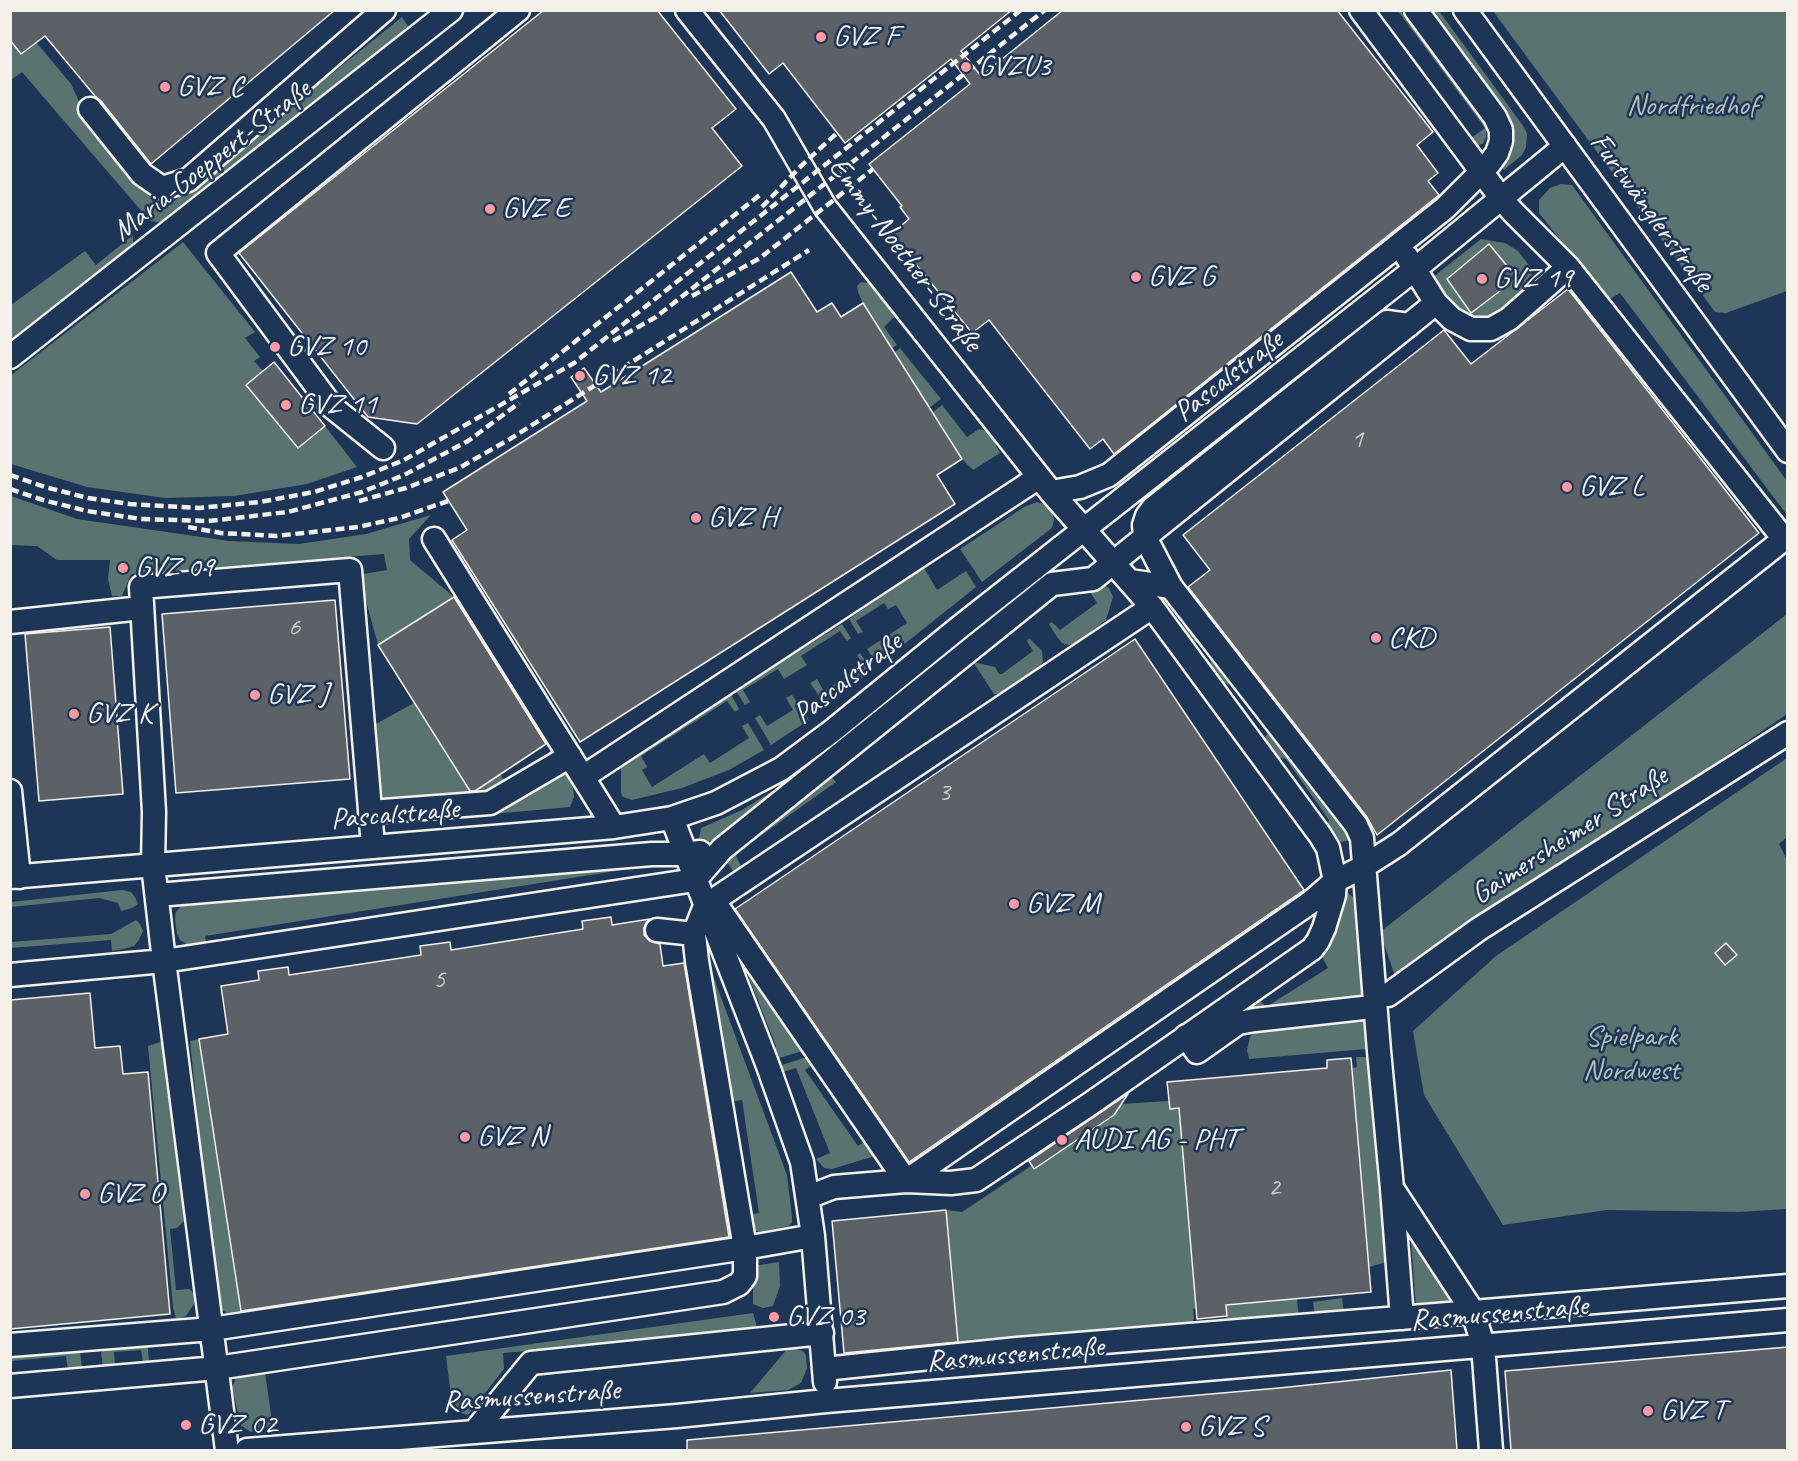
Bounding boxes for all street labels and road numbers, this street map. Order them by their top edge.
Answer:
street label: Maria-Goeppert-Straße [106,72,318,250]
street label: Furtwänglerstraße [1581,126,1721,300]
street label: Emmy-Noether-Straße [820,151,990,359]
street label: Pascalstraße [1167,323,1291,431]
street label: Pascalstraße [786,625,910,733]
street label: Gaimersheimer Straße [1465,759,1675,913]
street label: Pascalstraße [329,791,461,839]
street label: Rasmussenstraße [1409,1288,1589,1340]
street label: Rasmussenstraße [925,1329,1105,1381]
street label: Rasmussenstraße [441,1373,621,1421]

